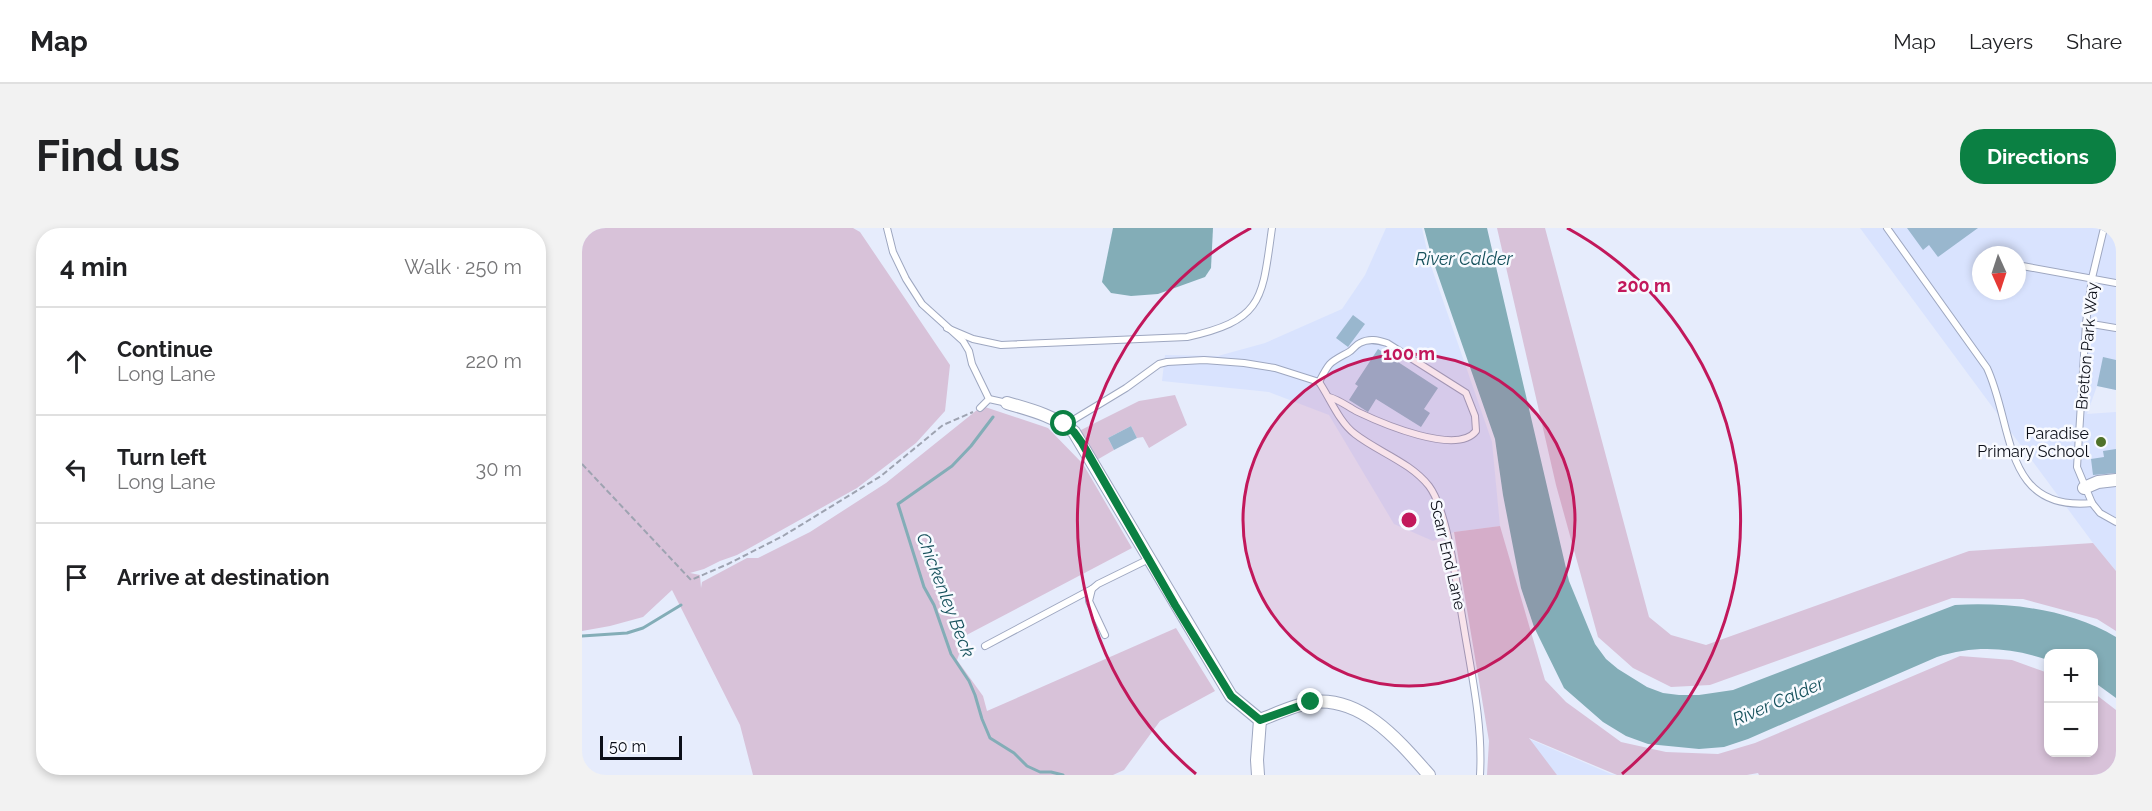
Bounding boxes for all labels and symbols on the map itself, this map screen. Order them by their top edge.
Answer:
north arrow [1972,246,2026,300]
water label: River Calder [1415,248,1514,269]
text: 200 m [1617,275,1671,296]
street label: Bretton Park Way [2072,281,2102,411]
text: 100 m [1383,343,1435,364]
route start [1050,410,1076,436]
place label: Paradise Primary School [1977,424,2090,461]
marker: Paradise Primary School [2094,435,2108,449]
street label: Scarr End Lane [1426,498,1470,612]
centre of rings [1399,510,1419,530]
water label: Chickenley Beck [913,530,980,661]
water label: River Calder [1729,672,1828,730]
route end [1297,688,1323,714]
scale bar [600,733,682,760]

